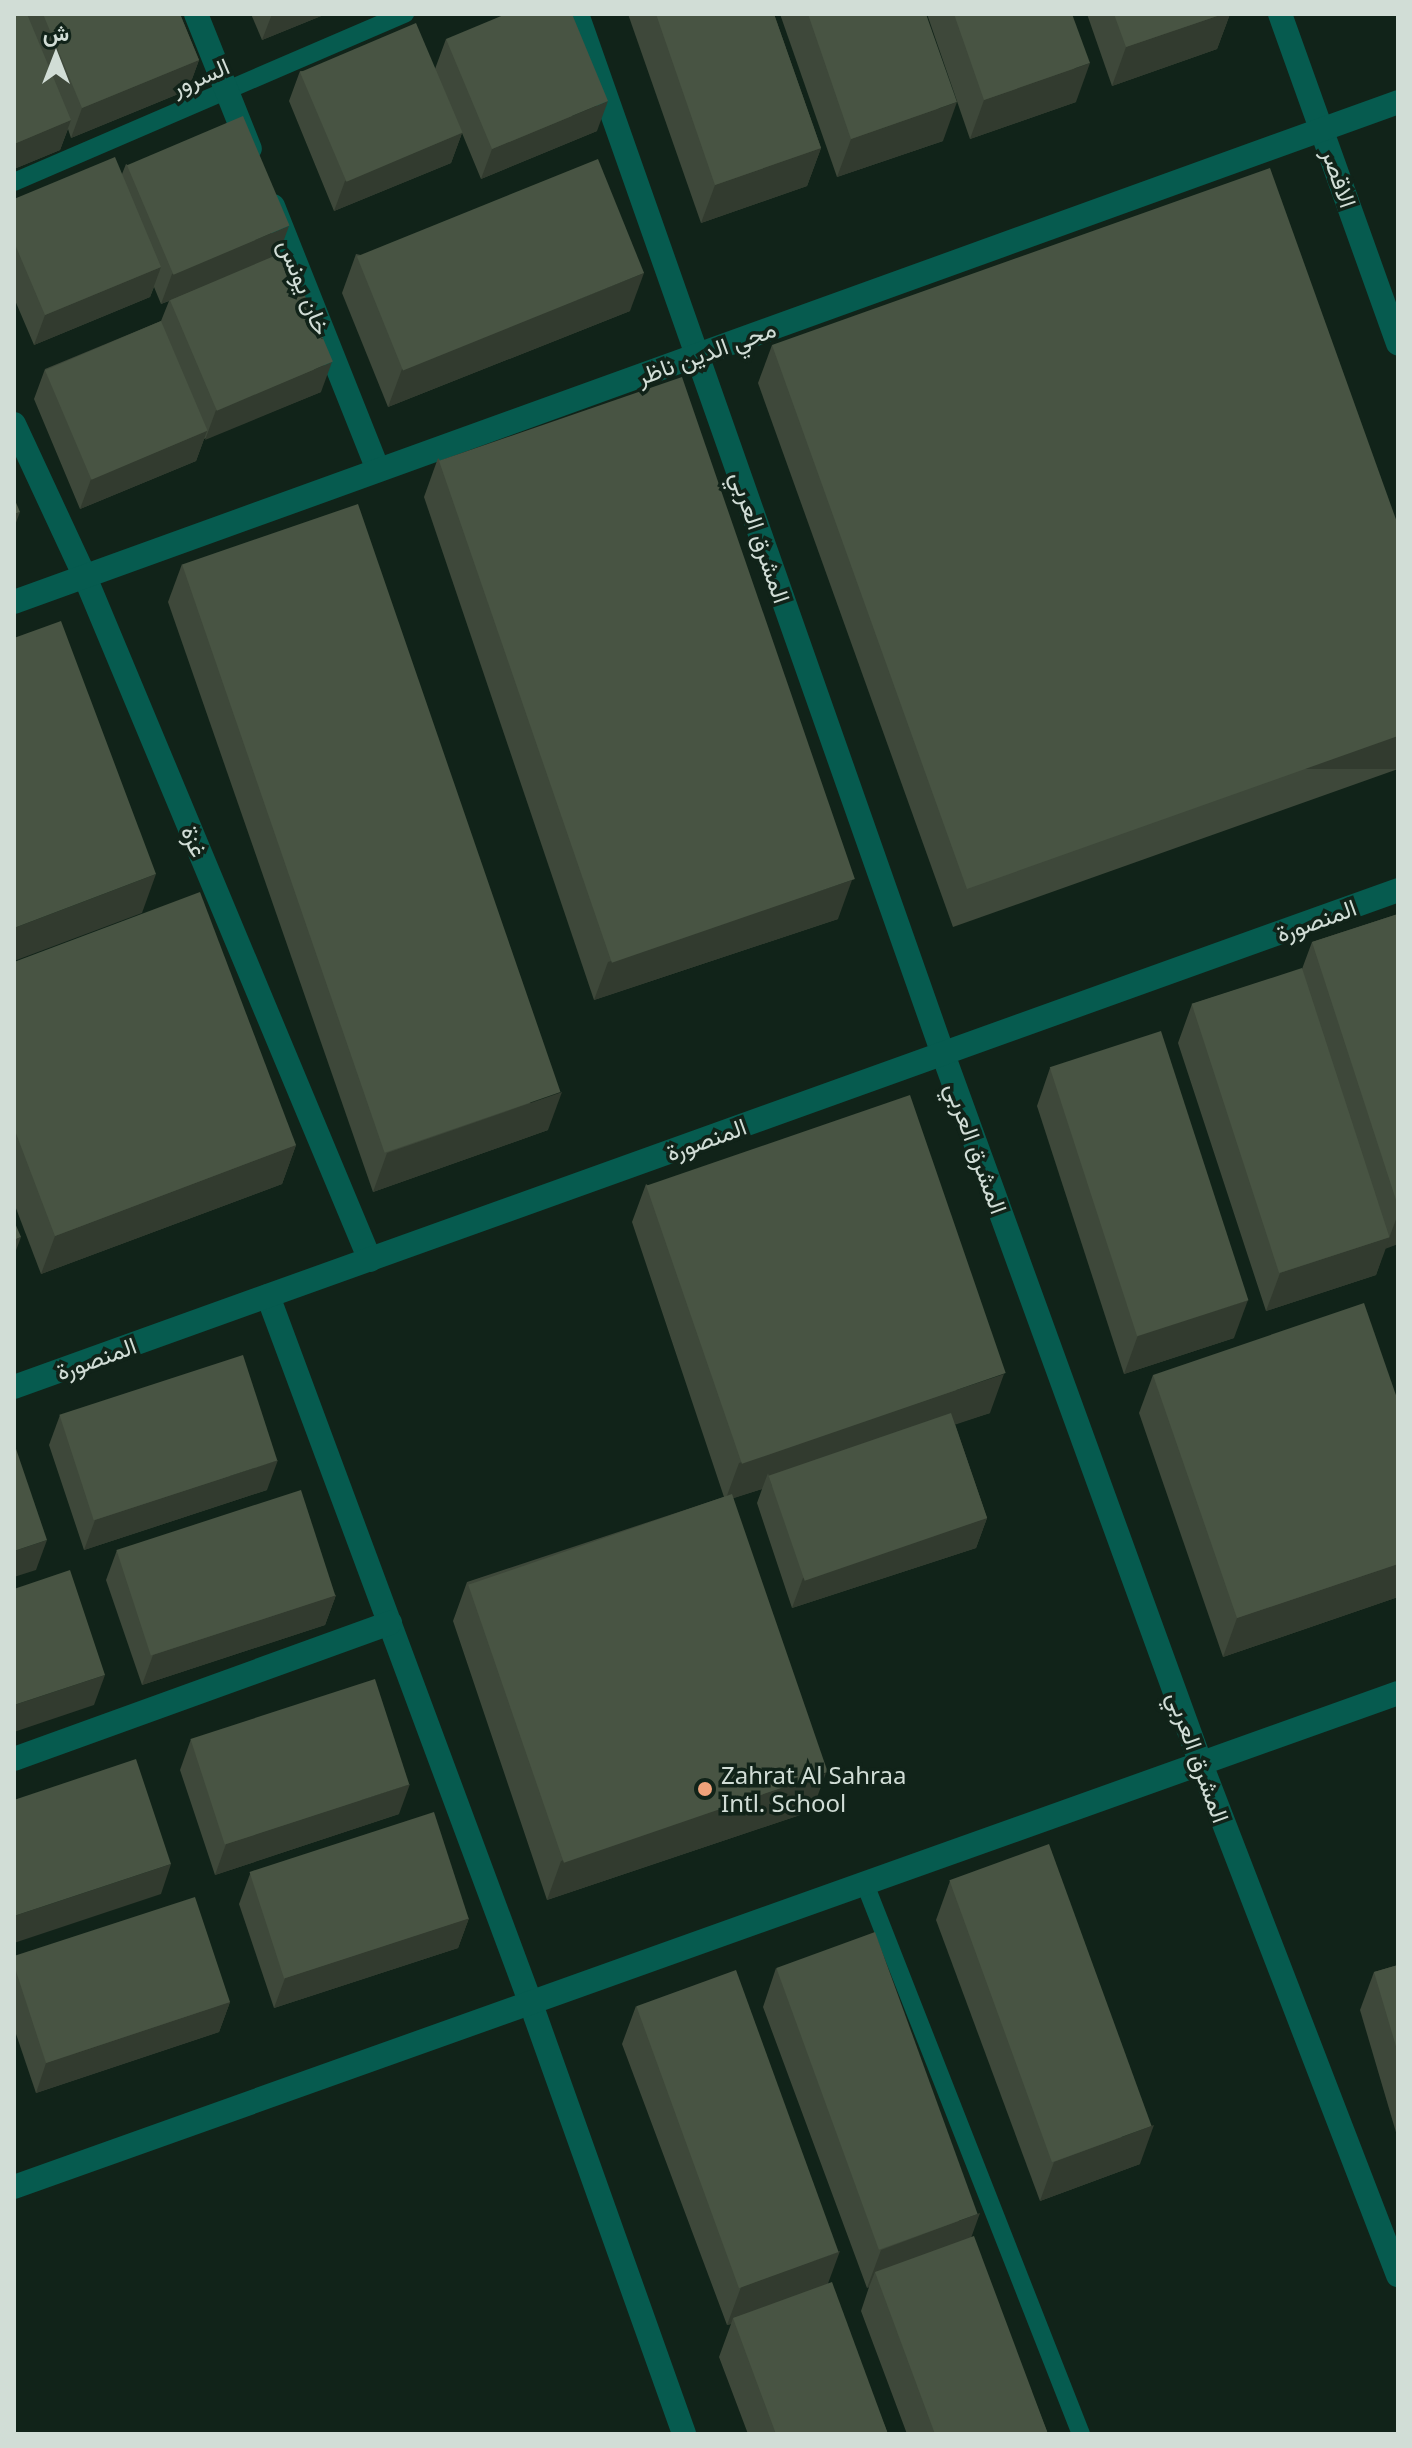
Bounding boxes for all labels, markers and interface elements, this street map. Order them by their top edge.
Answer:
north arrow [16,16,96,96]
text: ش [43,17,69,47]
street label: السرور [167,51,233,101]
street label: الاقصر [1317,145,1363,211]
street label: خان يونس [273,235,337,339]
street label: محي الدين ناظر [632,313,780,391]
street label: المشرق العربي [725,467,797,607]
street label: غزة [176,821,214,861]
street label: المنصورة [1272,892,1360,948]
street label: المشرق العربي [940,1078,1014,1218]
street label: المنصورة [662,1111,750,1167]
street label: المنصورة [52,1330,140,1386]
street label: المشرق العربي [1162,1687,1236,1827]
place label: Zahrat Al Sahraa Intl. School [721,1761,906,1817]
marker: Zahrat Al Sahraa Intl. School [696,1780,714,1798]

